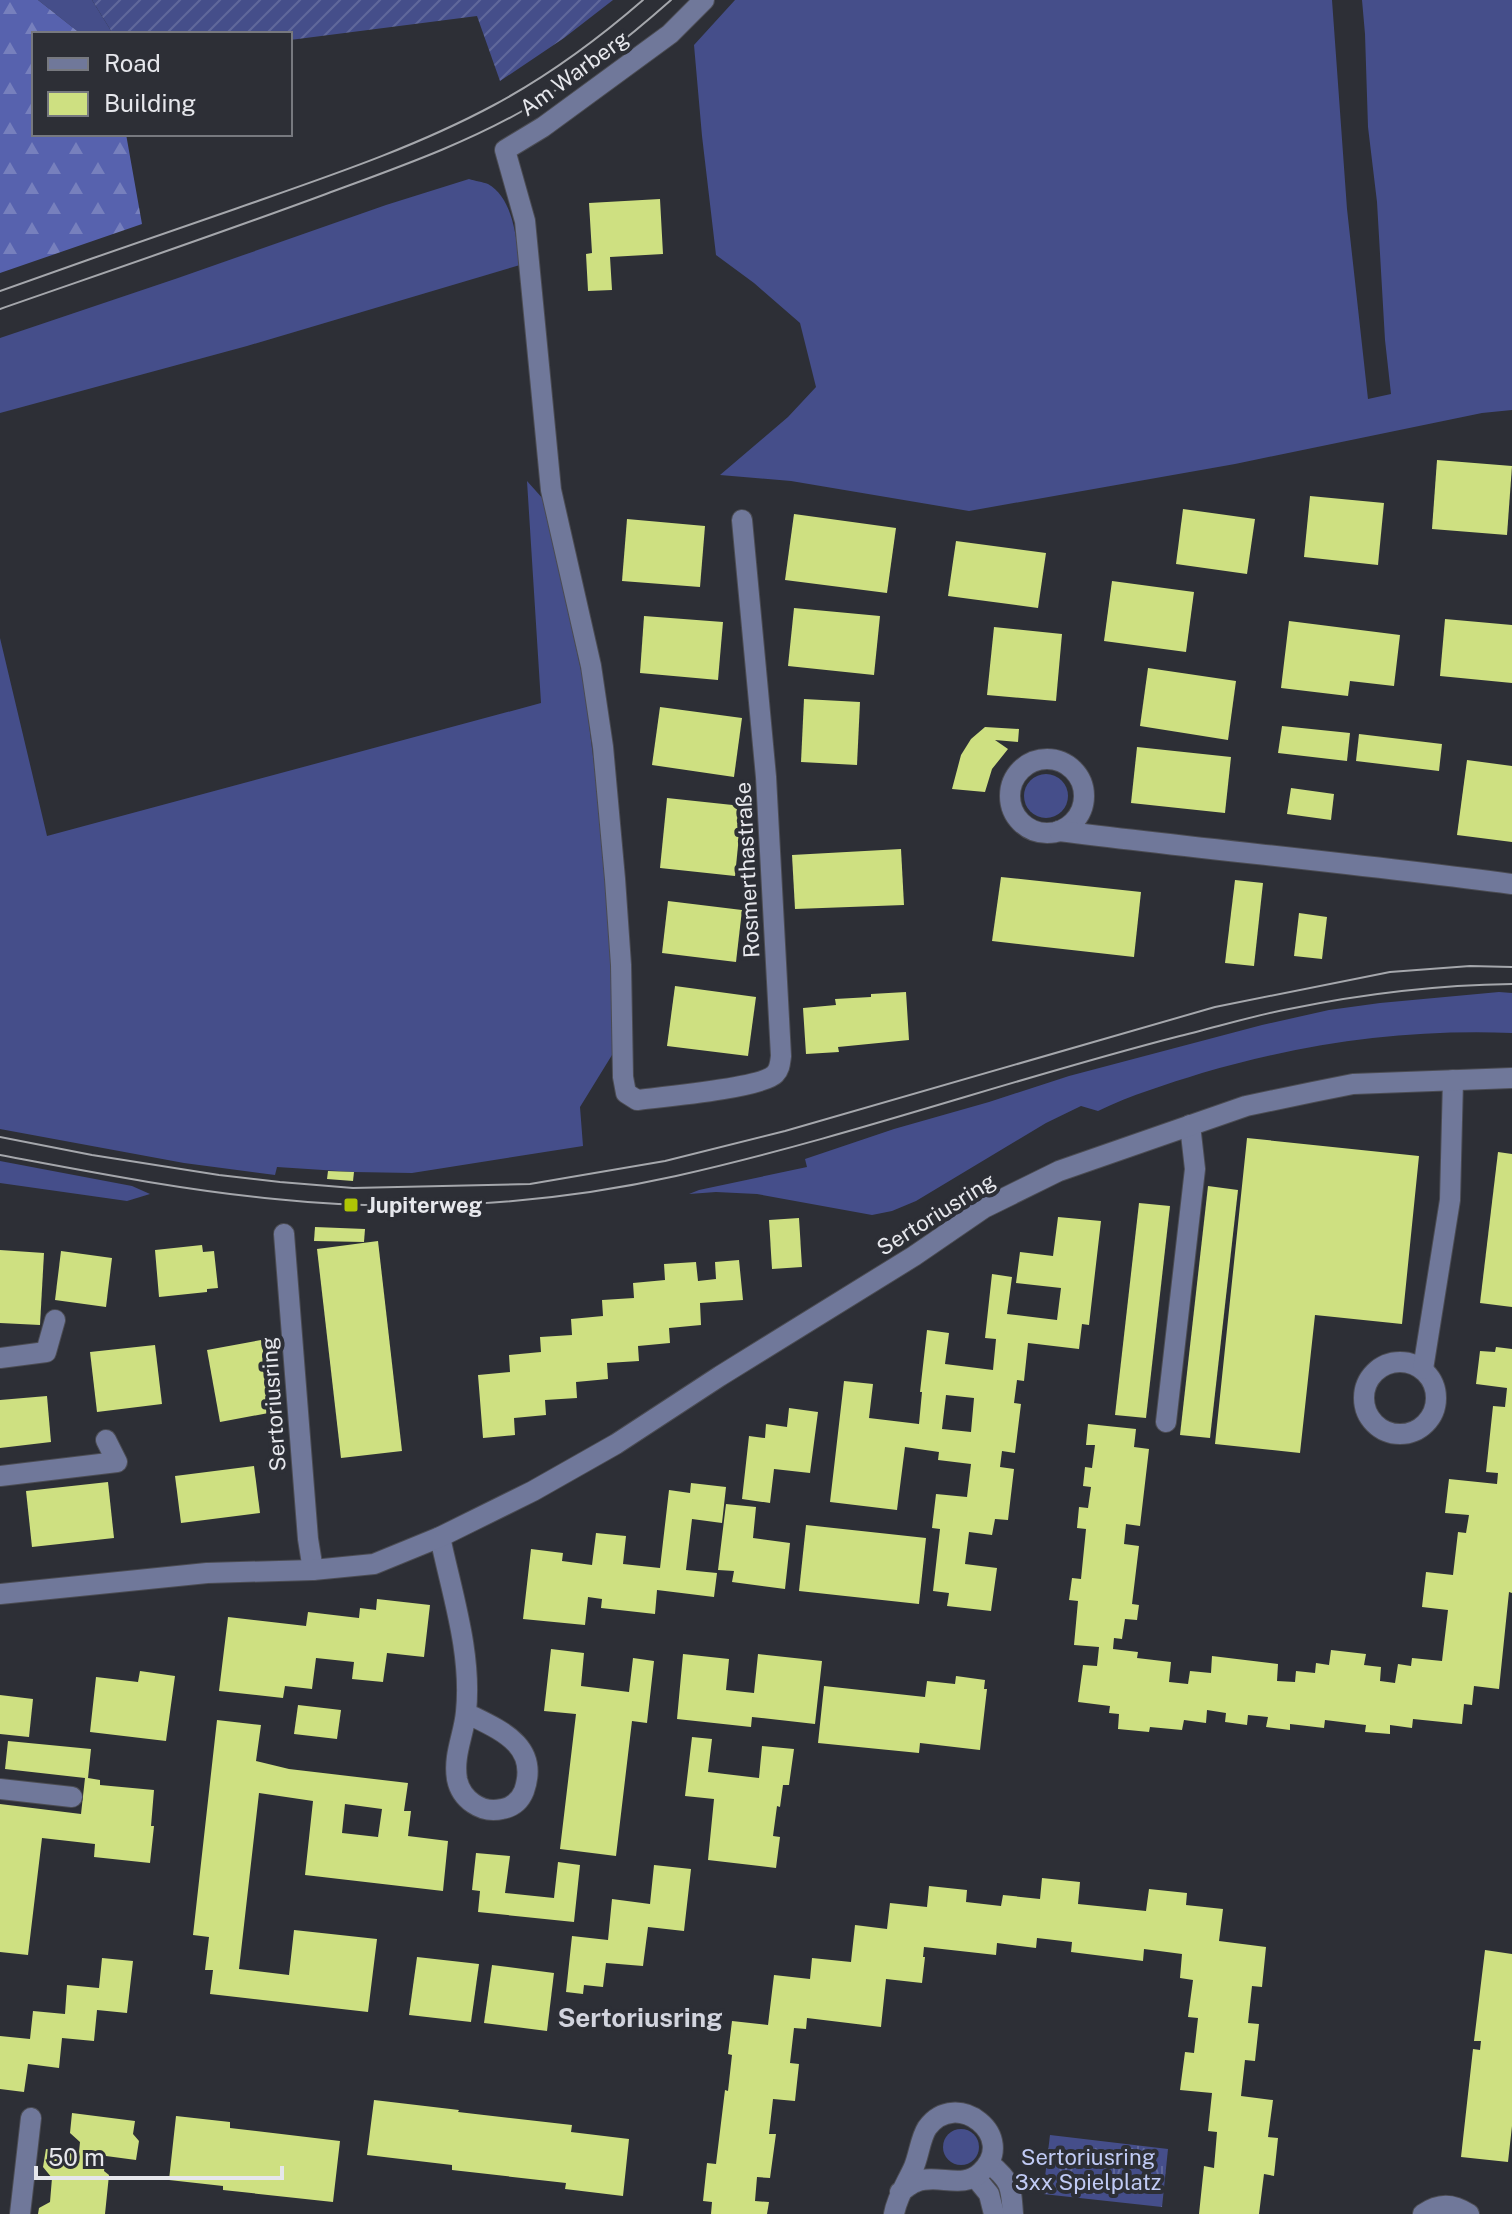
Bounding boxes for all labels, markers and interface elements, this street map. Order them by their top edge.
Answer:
street label: Am Warberg [515,25,633,121]
legend [32,32,292,136]
text: Road [104,49,161,77]
text: Building [104,89,196,117]
street label: Rosmerthastraße [729,781,765,959]
street label: Sertoriusring [872,1167,1000,1261]
place label: Jupiterweg [367,1192,483,1218]
marker: Jupiterweg [342,1196,360,1214]
street label: Sertoriusring [255,1336,291,1472]
district label: Sertoriusring [557,2002,723,2033]
scale bar [36,2130,282,2180]
text: 50 m [48,2143,105,2171]
park label: Sertoriusring 3xx Spielplatz [1015,2144,1161,2195]

